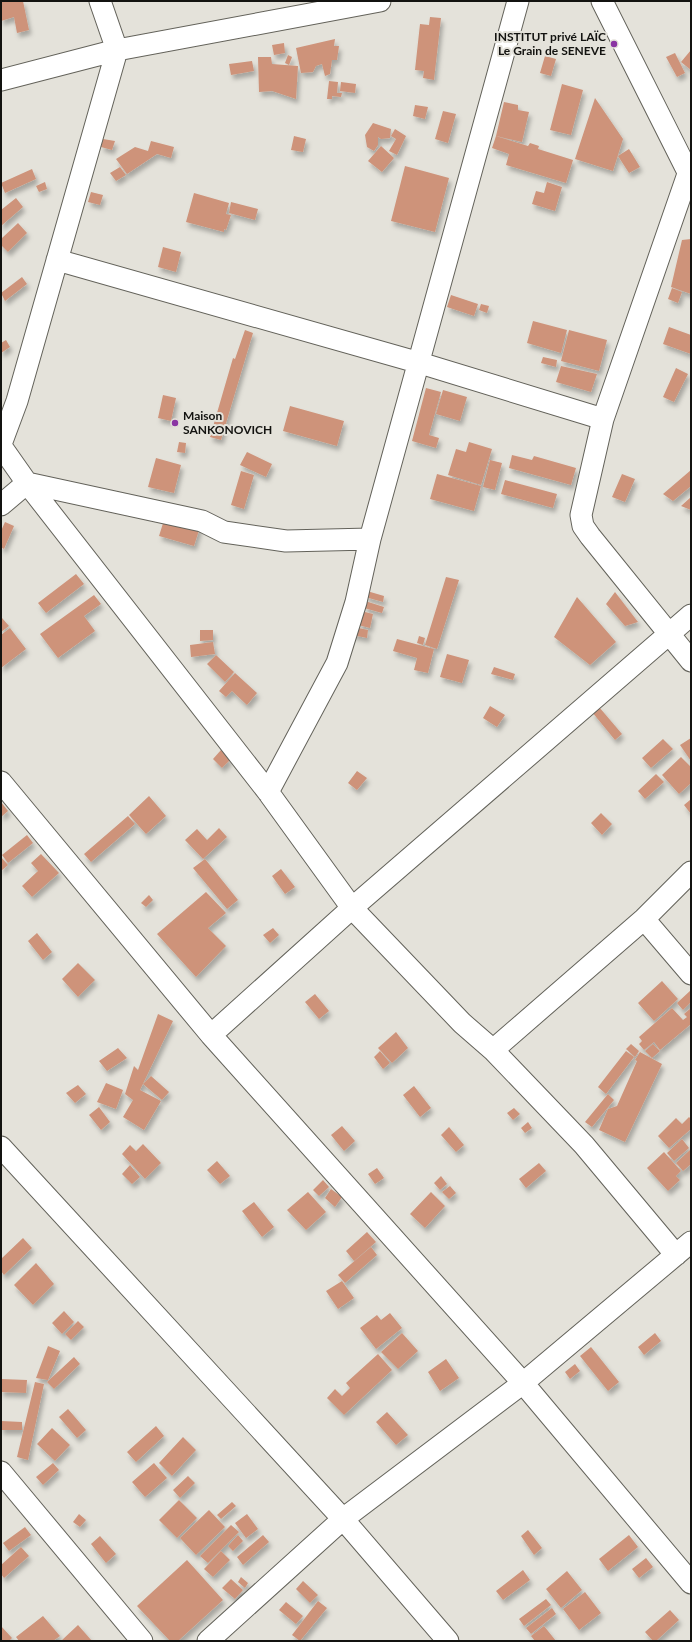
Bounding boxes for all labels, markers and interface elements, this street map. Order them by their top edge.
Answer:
place label: INSTITUT privé LAÏC Le Grain de SENEVE [494,29,606,58]
marker: INSTITUT privé LAÏC Le Grain de SENEVE [609,39,619,49]
place label: Maison SANKONOVICH [183,408,272,437]
marker: Maison SANKONOVICH [170,418,180,428]

